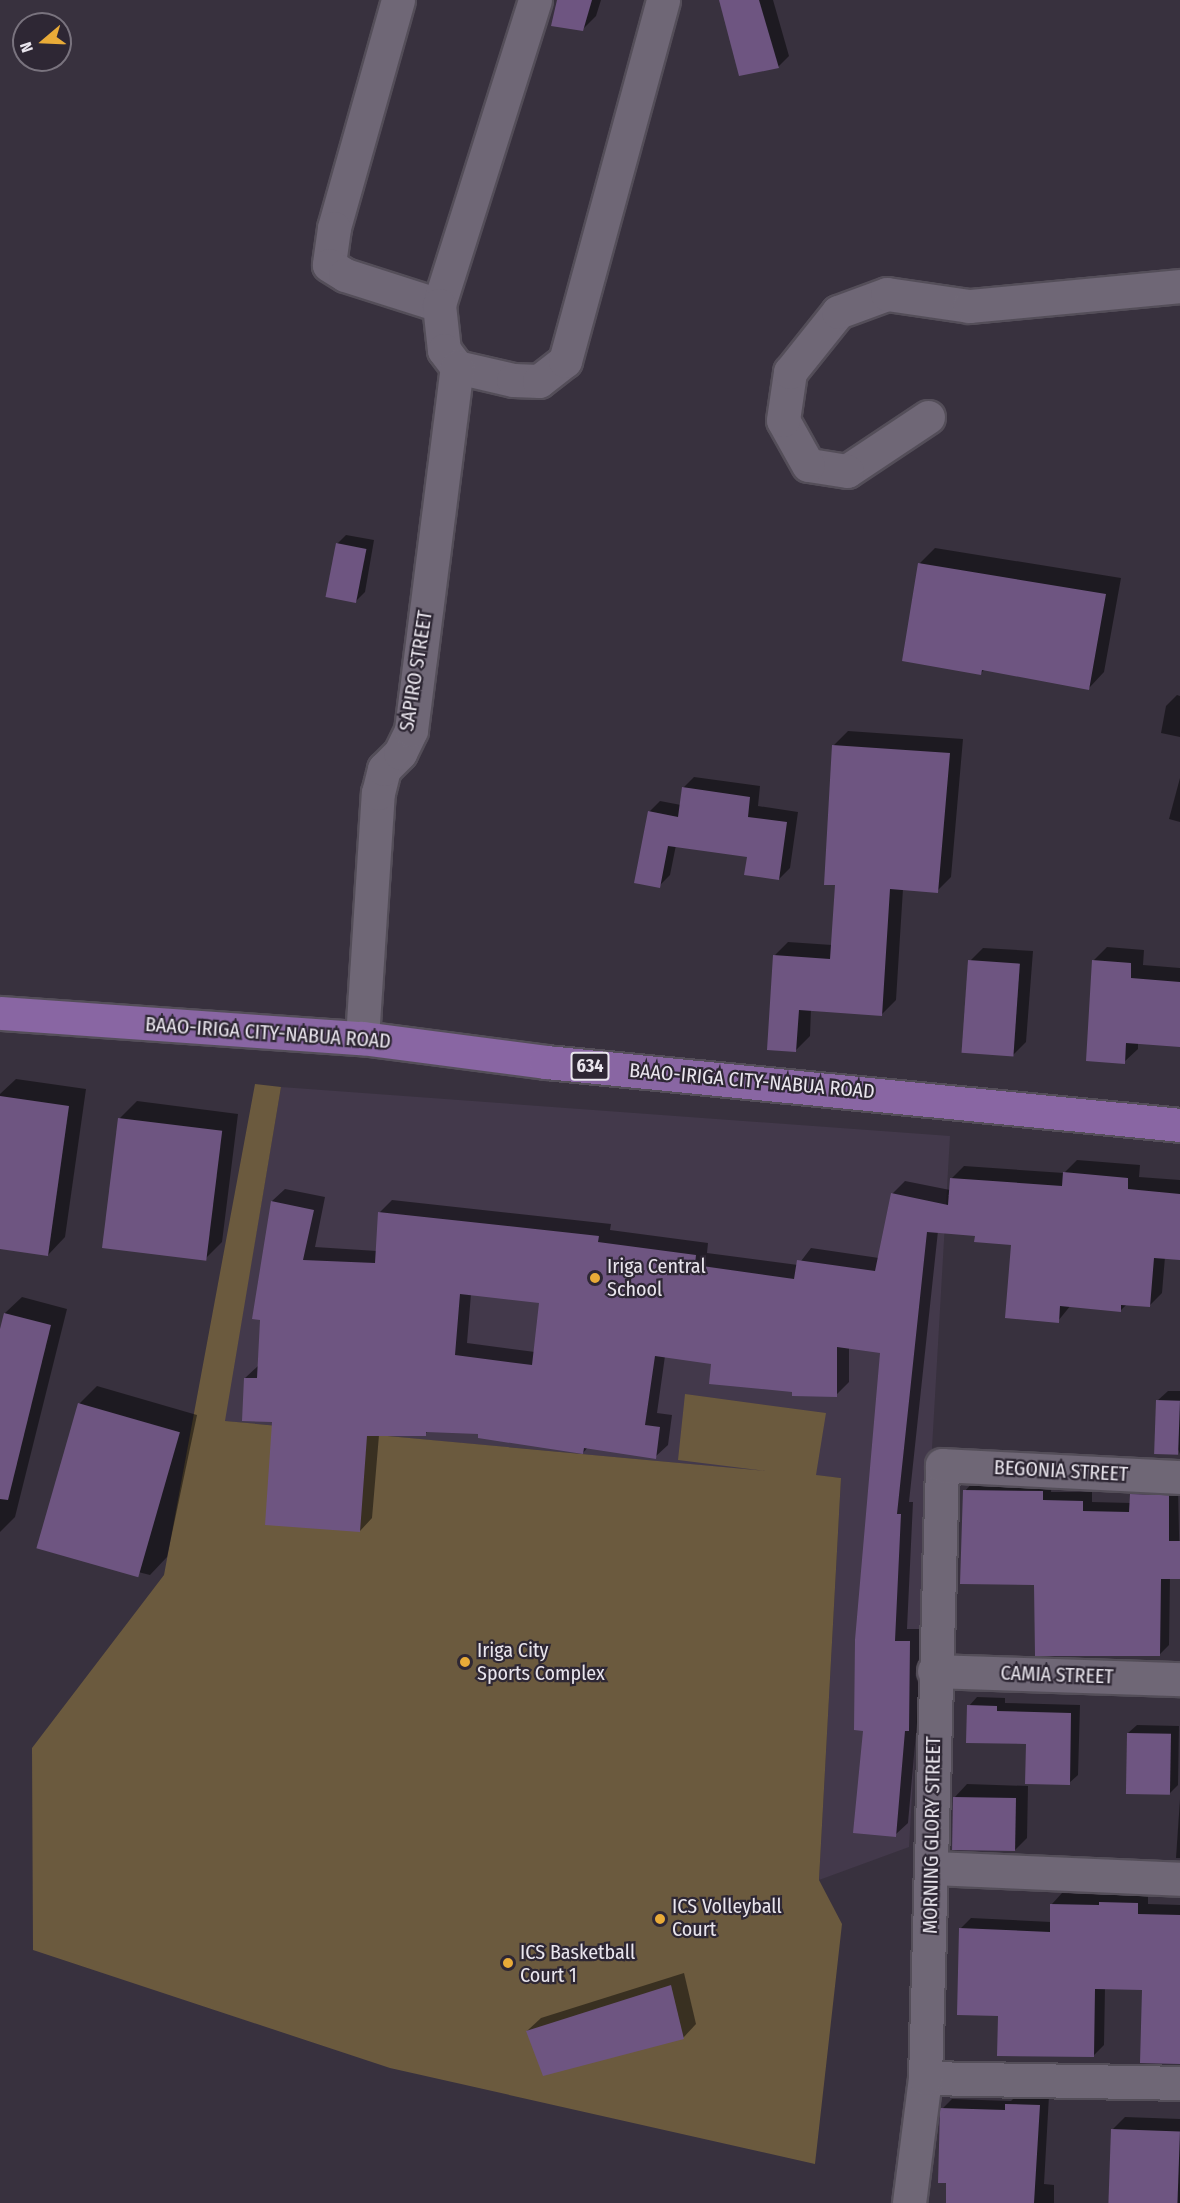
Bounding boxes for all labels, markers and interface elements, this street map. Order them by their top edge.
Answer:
north arrow [12,12,72,72]
text: N [16,40,37,55]
street label: SAPIRO STREET [395,609,437,733]
street label: BAAO-IRIGA CITY-NABUA ROAD [144,1012,392,1054]
road number: 634 [570,1051,610,1081]
street label: BAAO-IRIGA CITY-NABUA ROAD [628,1058,876,1104]
place label: Iriga Central School [607,1254,706,1301]
marker: Iriga Central School [588,1271,602,1285]
street label: BEGONIA STREET [993,1456,1129,1486]
place label: Iriga City Sports Complex [477,1638,605,1685]
marker: Iriga City Sports Complex [458,1655,472,1669]
street label: CAMIA STREET [1000,1661,1114,1689]
street label: MORNING GLORY STREET [918,1736,946,1934]
place label: ICS Volleyball Court [672,1895,782,1942]
marker: ICS Volleyball Court [653,1912,667,1926]
place label: ICS Basketball Court 1 [520,1940,635,1987]
marker: ICS Basketball Court 1 [501,1956,515,1970]

